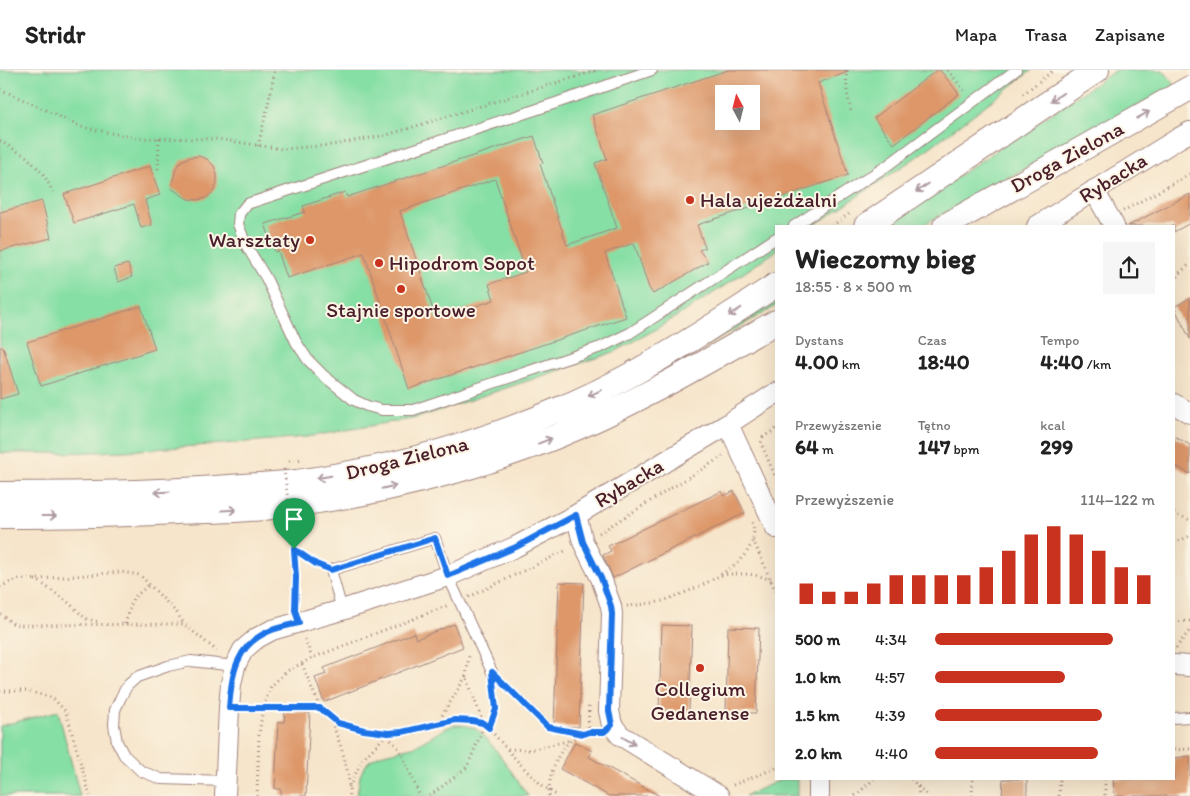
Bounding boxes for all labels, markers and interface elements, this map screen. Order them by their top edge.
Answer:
text: Stridr [25,20,85,49]
text: Mapa [955,24,997,46]
text: Trasa [1025,24,1067,46]
text: Zapisane [1095,24,1165,46]
north arrow [715,85,760,130]
map controls [715,85,760,130]
one-way arrow [1050,92,1064,102]
one-way arrow [1136,109,1150,119]
street label: Droga Zielona [1006,115,1128,198]
street label: Rybacka [1074,147,1151,208]
one-way arrow [916,184,930,194]
place label: Hala ujeżdżalni [700,187,837,212]
marker: Hala ujeżdżalni [684,194,696,206]
place label: Warsztaty [208,227,300,252]
marker: Warsztaty [304,234,316,246]
text: Wieczorny bieg [795,241,975,275]
button: share [1103,242,1155,294]
place label: Hipodrom Sopot [389,250,535,275]
marker: Hipodrom Sopot [373,257,385,269]
text: 18:55 · 8 × 500 m [795,277,912,296]
marker: Stajnie sportowe [395,283,407,295]
place label: Stajnie sportowe [326,297,476,322]
one-way arrow [729,307,743,317]
text: Dystans [795,332,844,349]
text: Czas [918,332,947,349]
text: Tempo [1040,332,1079,349]
text: 4.00 [795,349,839,374]
text: 18:40 [918,349,970,374]
text: 4:40 [1040,349,1084,374]
text: km [839,356,860,373]
text: /km [1084,356,1111,373]
one-way arrow [588,389,603,398]
text: Przewyższenie [795,417,882,434]
text: Tętno [918,417,951,434]
text: kcal [1040,417,1065,434]
street label: Droga Zielona [343,430,471,485]
text: 64 [795,434,819,459]
text: 147 [918,434,950,459]
text: 299 [1040,434,1073,459]
one-way arrow [537,436,552,445]
text: m [819,441,834,458]
text: bpm [950,441,980,458]
street label: Rybacka [590,452,667,513]
one-way arrow [316,472,332,482]
one-way arrow [381,482,397,491]
one-way arrow [154,487,170,496]
text: Przewyższenie [795,490,894,509]
text: 114–122 m [1080,490,1155,509]
pin [273,498,315,549]
icon: arrive [280,505,308,533]
one-way arrow [220,506,236,515]
one-way arrow [40,511,56,521]
text: 500 m [795,630,840,649]
text: 4:34 [875,630,907,649]
marker: Collegium Gedanense [694,662,706,674]
text: 1.0 km [795,668,841,687]
text: 4:57 [875,668,905,687]
place label: Collegium Gedanense [650,676,750,725]
text: 1.5 km [795,706,840,725]
text: 4:39 [875,706,906,725]
one-way arrow [621,736,635,746]
text: 2.0 km [795,744,842,763]
text: 4:40 [875,744,908,763]

